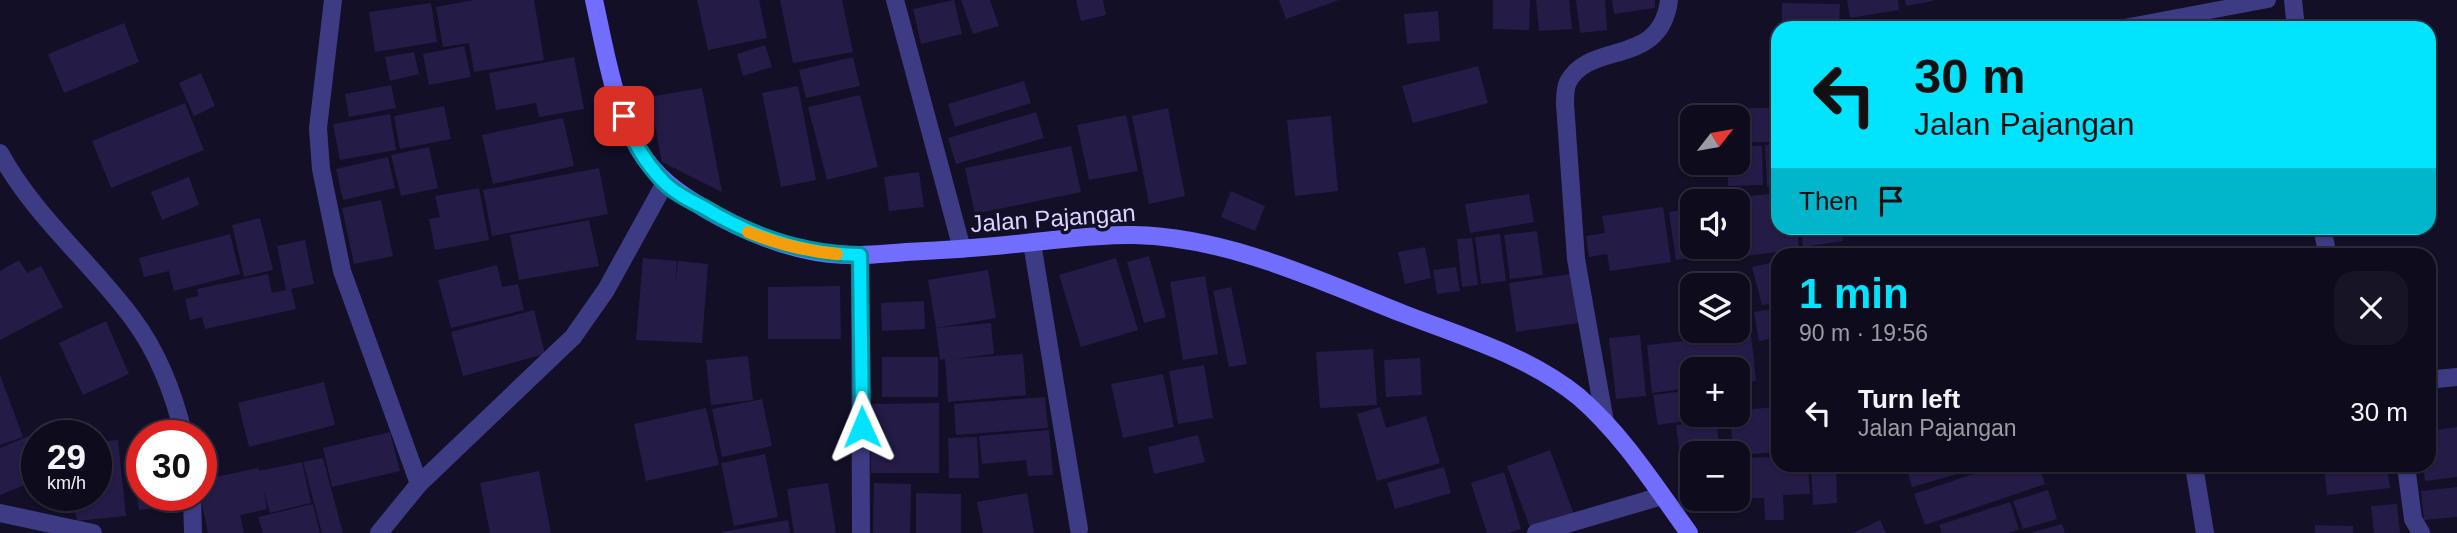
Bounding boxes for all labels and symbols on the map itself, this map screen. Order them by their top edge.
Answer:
pin [594,86,654,146]
north arrow [1680,105,1750,175]
street label: Jalan Pajangan [970,199,1136,237]
position arrow [825,390,899,464]
speed limit sign: 30 [126,420,217,511]

